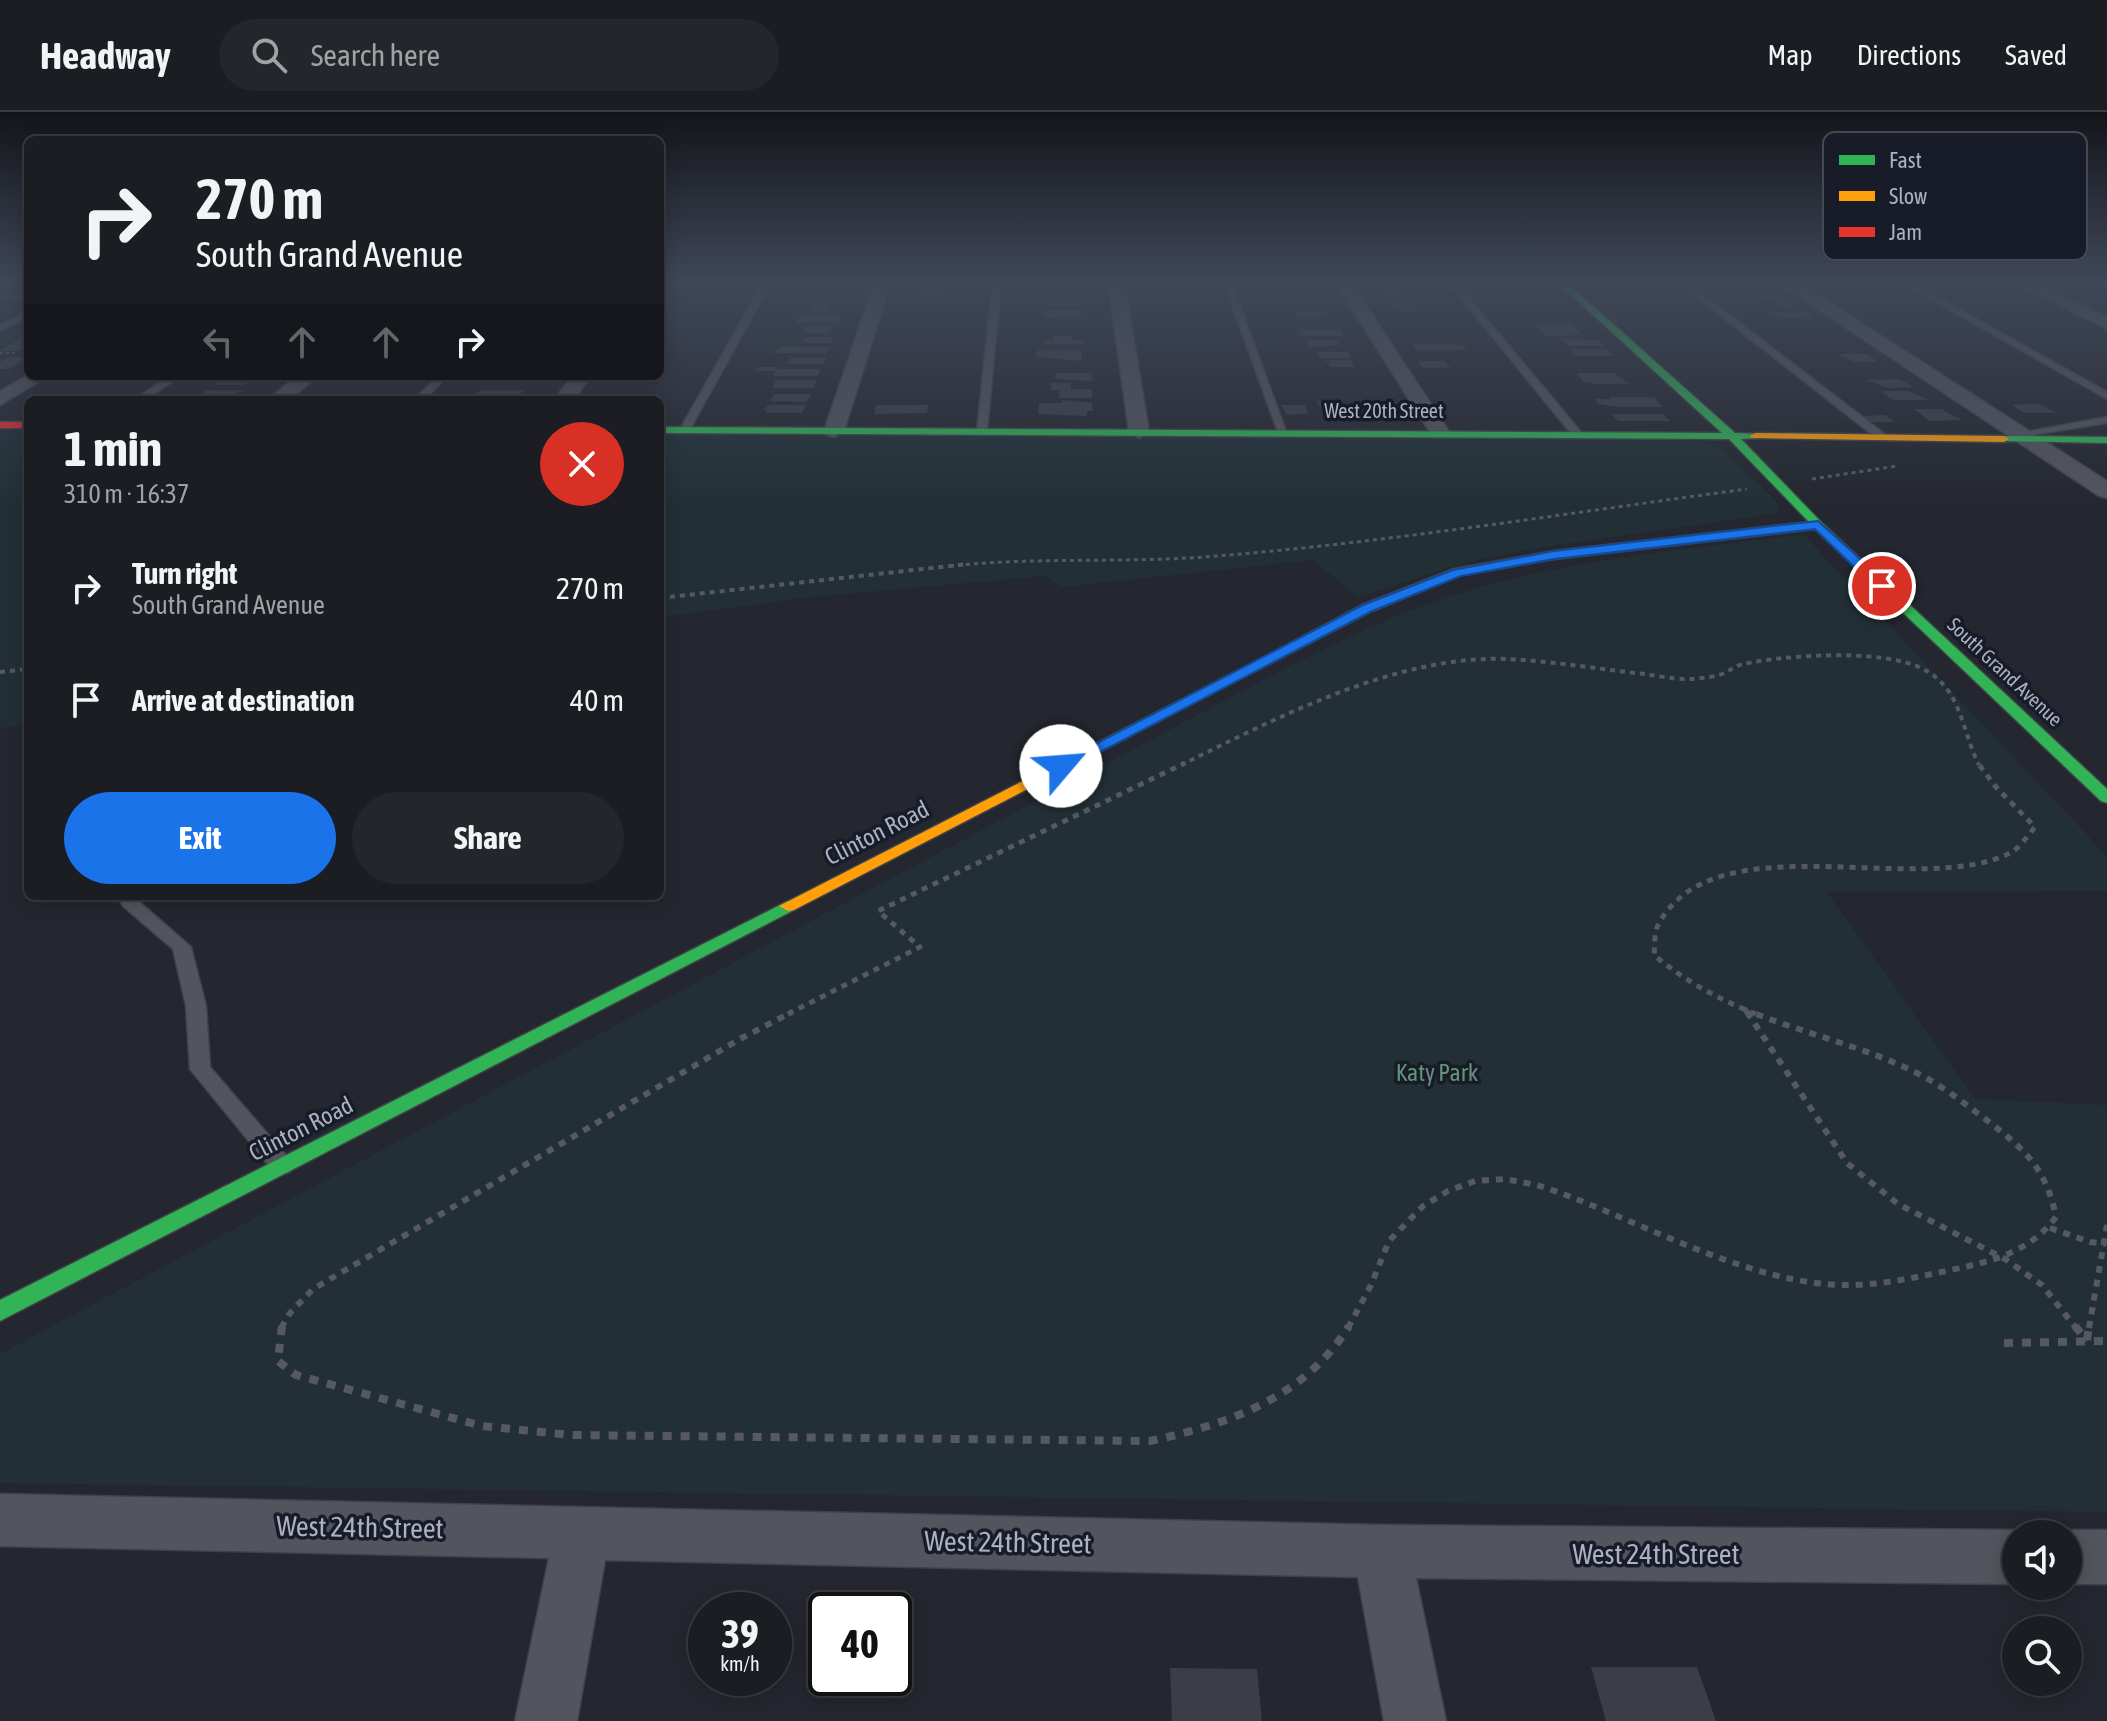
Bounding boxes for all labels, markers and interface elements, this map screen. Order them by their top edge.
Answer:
search box [219,19,779,91]
icon: search [247,33,291,77]
text: Headway [40,34,171,77]
text: Search here [311,38,440,72]
text: Map [1768,39,1813,71]
text: Directions [1857,39,1961,71]
text: Saved [2005,39,2067,71]
legend [1823,132,2087,260]
text: Fast [1889,147,1922,173]
text: 270 m [196,167,323,231]
icon: right [64,168,168,272]
text: Slow [1889,183,1927,209]
text: Jam [1889,219,1922,245]
text: South Grand Avenue [196,233,463,275]
icon: left [196,320,240,364]
icon: ahead [280,320,324,364]
icon: ahead [364,320,408,364]
icon: right [448,320,492,364]
street label: West 20th Street [1324,399,1444,422]
text: 1 min [64,421,162,476]
button: close [540,422,624,506]
text: 310 m · 16:37 [64,479,189,509]
pin [1848,552,1916,620]
text: Turn right [132,556,238,590]
icon: arrive [1860,564,1904,608]
icon: right [64,566,108,610]
text: 270 m [556,571,624,605]
text: South Grand Avenue [132,590,325,620]
street label: South Grand Avenue [1943,613,2067,731]
icon: arrive [64,678,108,722]
text: Arrive at destination [132,683,354,717]
text: 40 m [570,683,624,717]
position arrow [1019,724,1103,808]
button: Exit [64,792,336,884]
button: Share [352,792,624,884]
street label: Clinton Road [820,795,933,870]
park label: Katy Park [1396,1059,1479,1086]
street label: Clinton Road [244,1091,357,1166]
street label: West 24th Street [276,1510,444,1544]
map controls [2002,1520,2082,1696]
button: sound [2002,1520,2082,1600]
street label: West 24th Street [924,1525,1092,1559]
street label: West 24th Street [1572,1538,1740,1570]
speed limit sign: 40 [808,1592,912,1696]
text: 39 [721,1611,759,1656]
button: search [2002,1616,2082,1696]
text: km/h [720,1652,760,1675]

